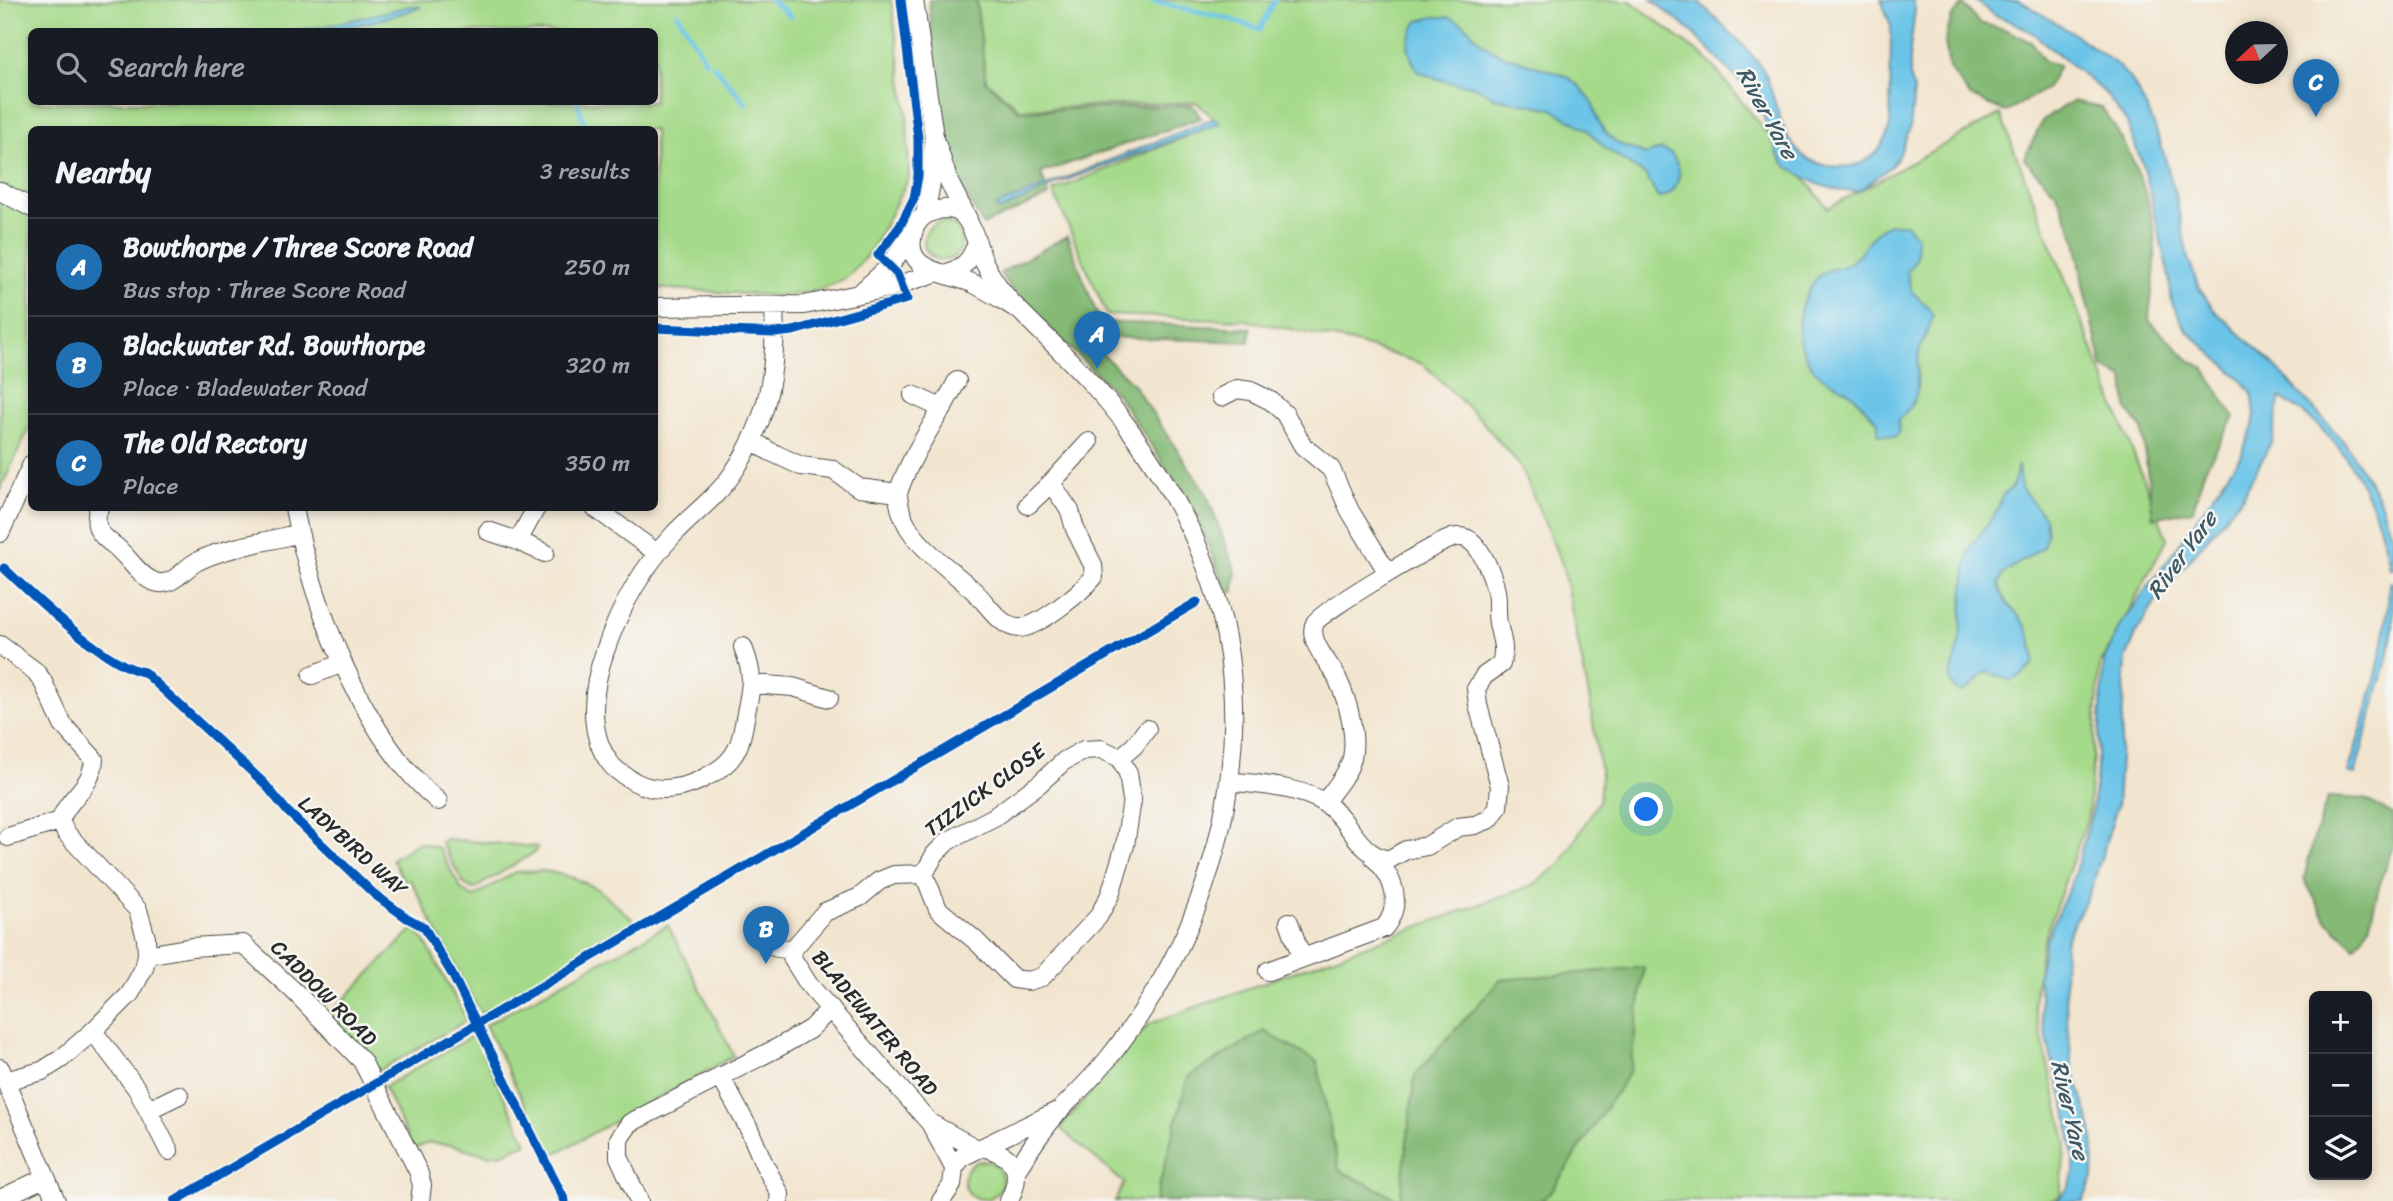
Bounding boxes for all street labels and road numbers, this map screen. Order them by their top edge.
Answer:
street label: TIZZICK CLOSE [916,732,1055,847]
street label: LADYBIRD WAY [289,786,418,907]
street label: CADDOW ROAD [261,930,387,1056]
street label: BLADEWATER ROAD [802,941,948,1105]

